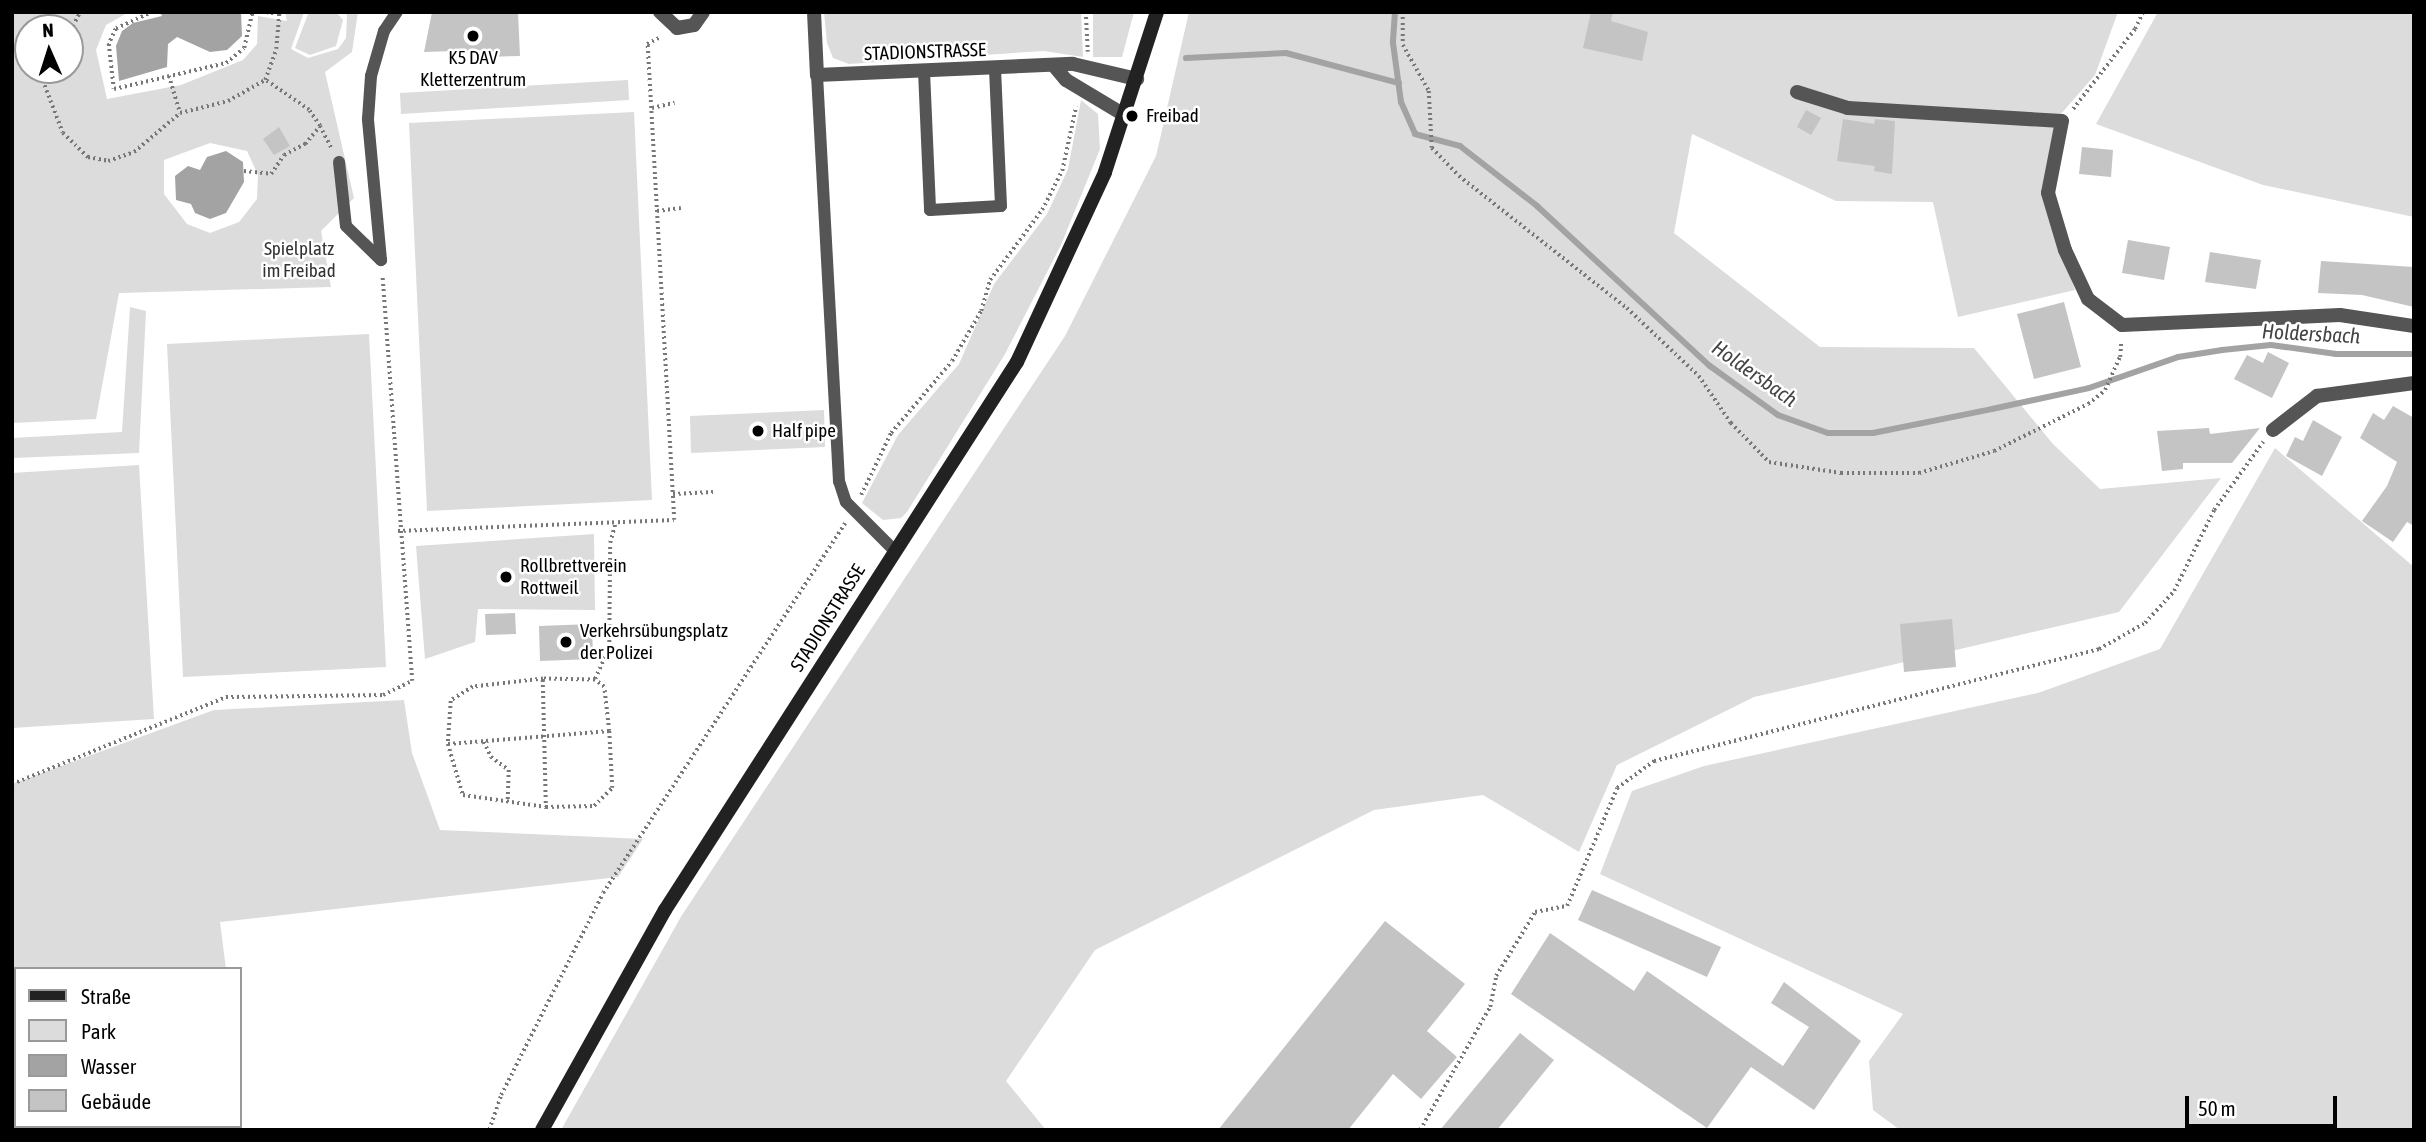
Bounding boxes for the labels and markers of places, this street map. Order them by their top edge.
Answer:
marker: K5 DAV Kletterzentrum [465,28,481,44]
place label: K5 DAV Kletterzentrum [420,47,526,91]
place label: Freibad [1146,105,1199,127]
marker: Freibad [1124,108,1140,124]
place label: Half pipe [772,420,836,442]
marker: Half pipe [750,423,766,439]
place label: Rollbrettverein Rottweil [520,555,627,599]
marker: Rollbrettverein Rottweil [498,569,514,585]
place label: Verkehrsübungsplatz der Polizei [580,620,728,664]
marker: Verkehrsübungsplatz der Polizei [558,634,574,650]

